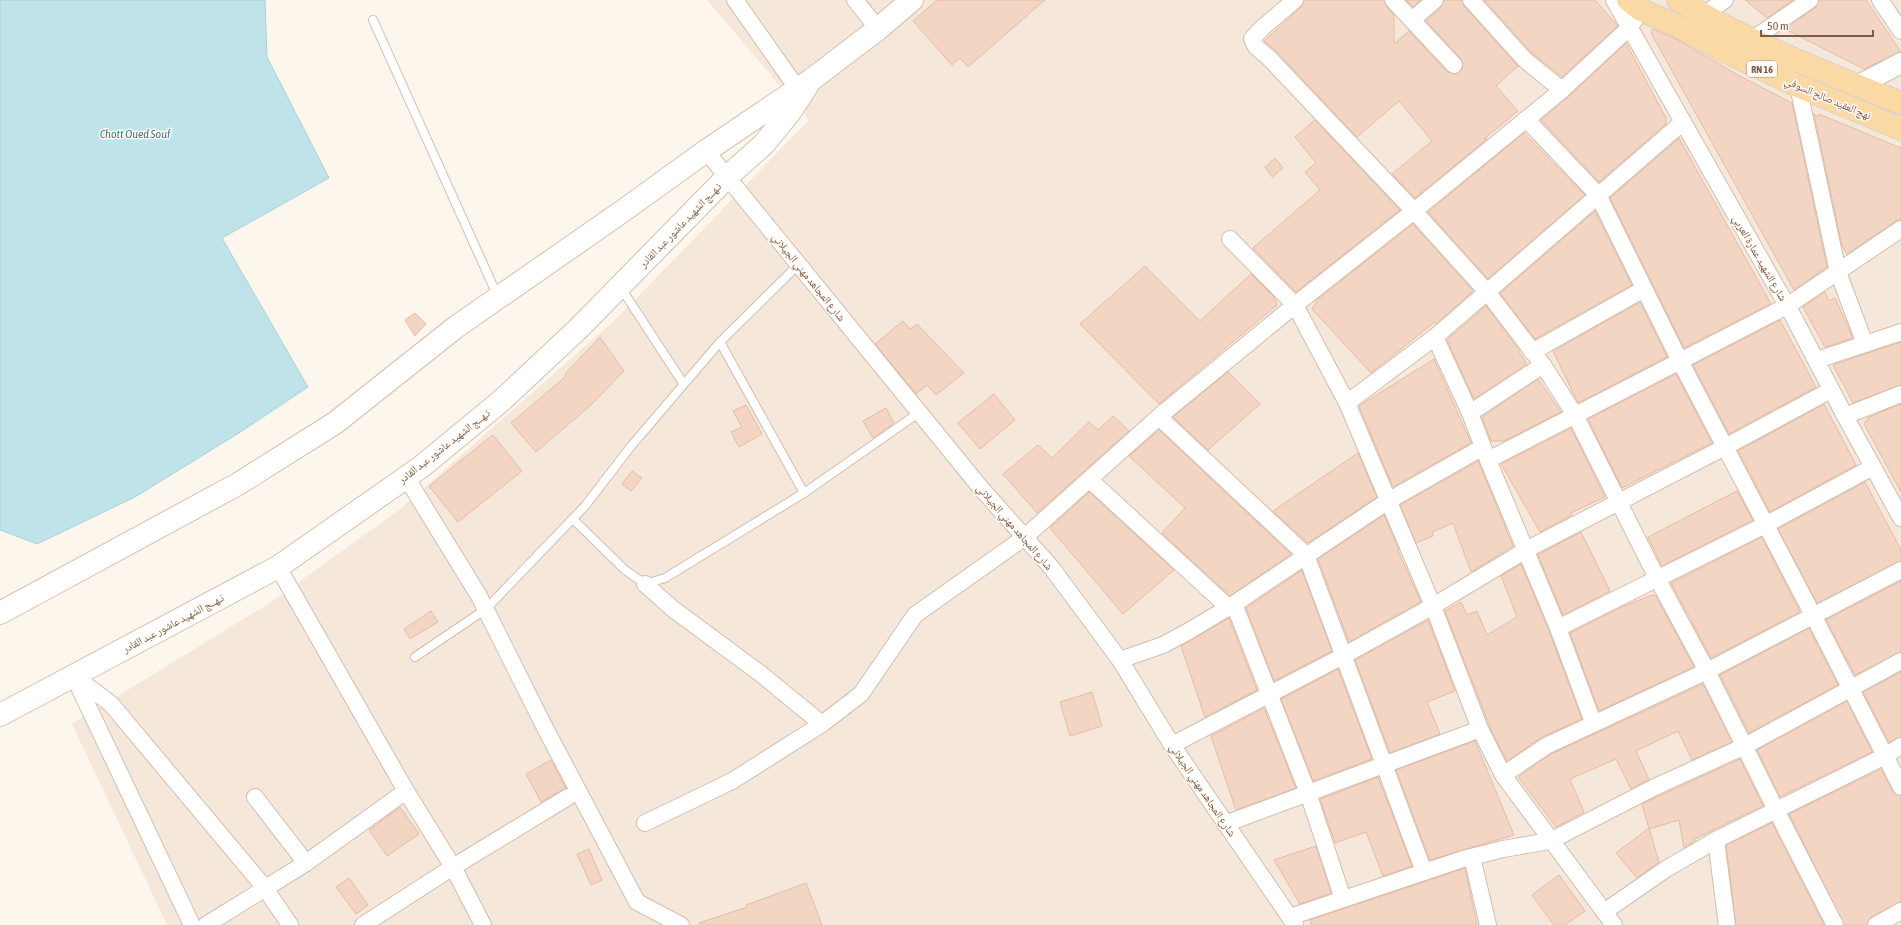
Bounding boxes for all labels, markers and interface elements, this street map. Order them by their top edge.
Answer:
scale bar [1761,12,1873,38]
text: 50 m [1767,19,1789,33]
road number: RN 16 [1747,61,1777,77]
street label: نهج العقيد صالح السوفي [1782,74,1873,124]
water label: Chott Oued Souf [100,127,171,141]
street label: نـهــج الشهيد عاشور عبد القادر [636,180,724,271]
street label: شارع الشهيد عمارة العربي [1728,213,1789,304]
street label: شارع المجاهد مهني الجيلاني [768,231,848,325]
street label: نـهــج الشهيد عاشور عبد القادر [395,407,493,487]
street label: شارع المجاهد مهني الجيلاني [972,482,1055,574]
street label: نـهــج الشهيد عاشور عبد القادر [119,591,226,656]
street label: شارع المجاهد مهني الجيلاني [1165,741,1239,840]

